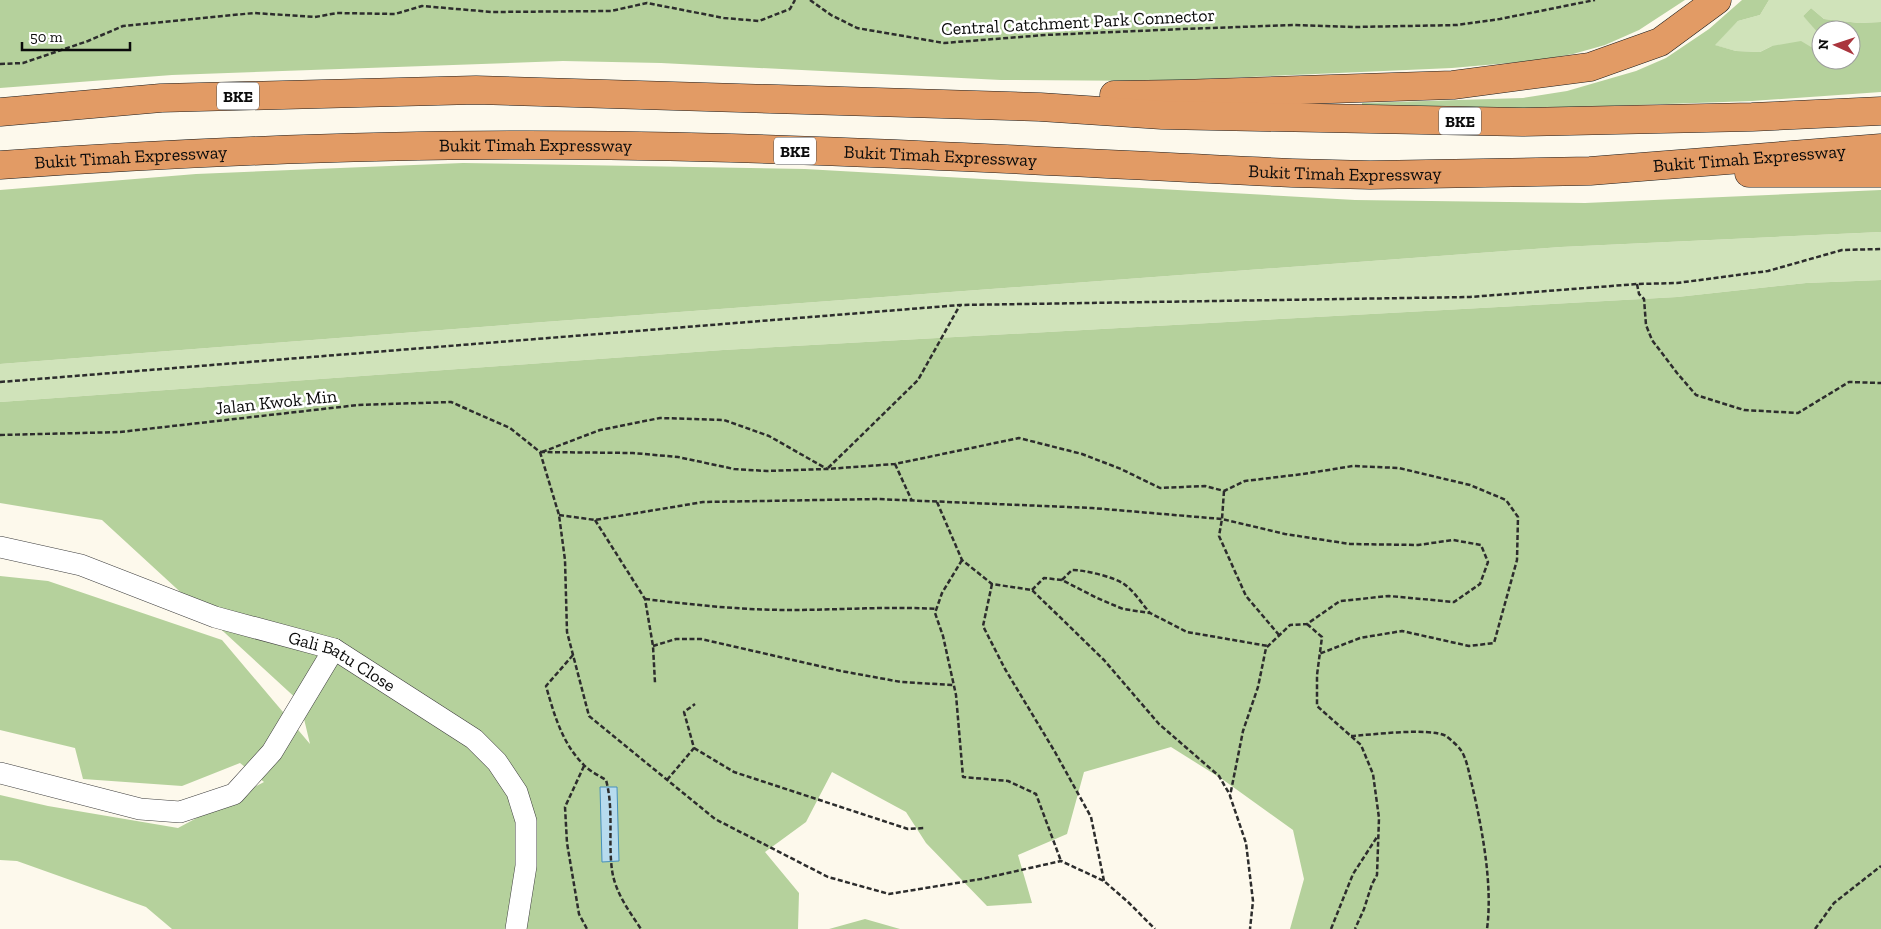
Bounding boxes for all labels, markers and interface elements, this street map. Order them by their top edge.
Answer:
street label: Central Catchment Park Connector [940,4,1216,40]
scale bar [22,20,130,52]
north arrow [1811,20,1861,70]
text: 50 m [30,28,63,46]
text: N [1815,38,1832,50]
road number: BKE [217,82,259,110]
road number: BKE [1439,108,1481,134]
street label: Bukit Timah Expressway [439,134,633,157]
road number: BKE [774,138,816,164]
street label: Bukit Timah Expressway [1652,140,1847,177]
street label: Bukit Timah Expressway [34,141,229,174]
street label: Bukit Timah Expressway [843,141,1038,171]
street label: Bukit Timah Expressway [1248,160,1443,186]
street label: Jalan Kwok Min [214,385,339,419]
street label: Gali Batu Close [286,626,400,697]

